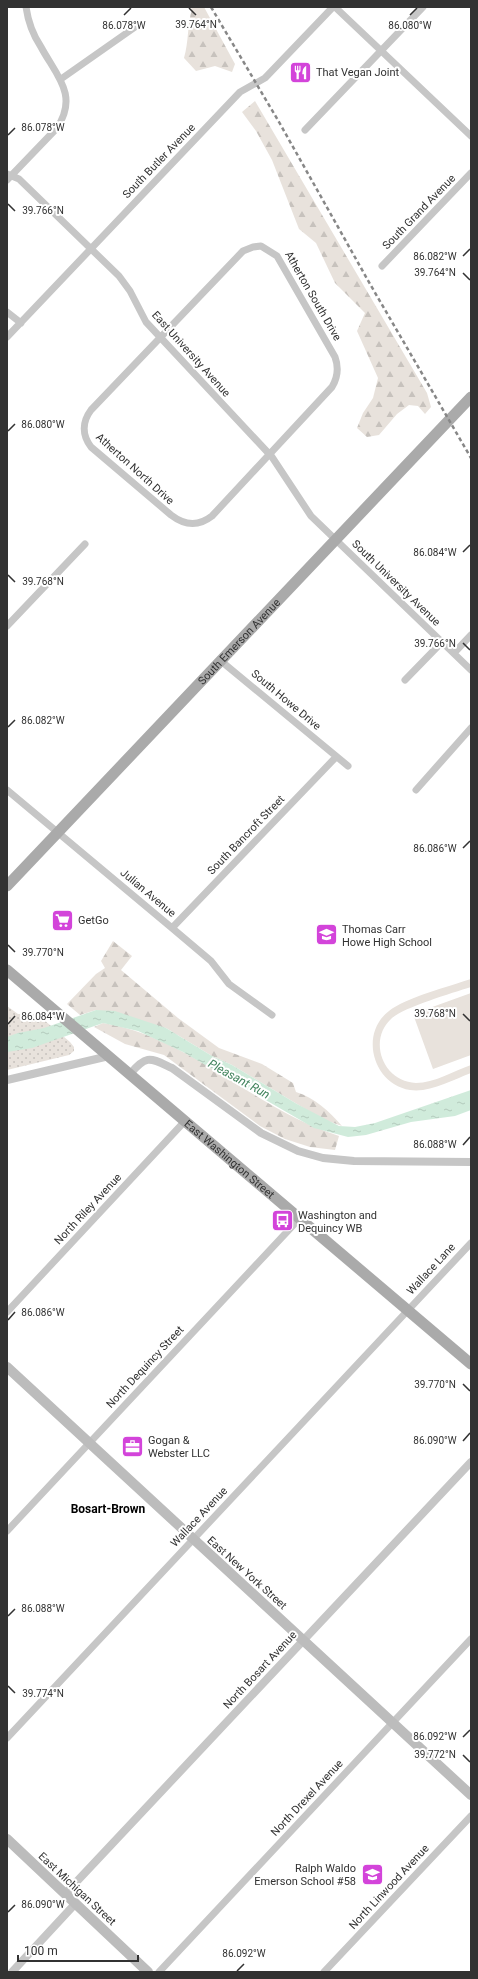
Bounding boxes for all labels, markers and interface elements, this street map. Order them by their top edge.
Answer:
text: 39.764°N [175,19,217,30]
text: 86.078°W [102,20,146,31]
text: 86.080°W [388,20,432,31]
restaurant icon: That Vegan Joint [287,59,313,85]
place label: That Vegan Joint [316,66,400,79]
street label: South Butler Avenue [120,121,198,201]
text: 86.078°W [21,122,65,133]
street label: South Grand Avenue [380,172,458,252]
text: 39.766°N [22,205,64,216]
street label: Atherton South Drive [282,249,344,343]
text: 86.082°W [413,251,457,262]
text: 39.764°N [414,267,456,278]
street label: East University Avenue [149,308,233,400]
text: 86.080°W [21,419,65,430]
street label: Atherton North Drive [93,431,177,508]
street label: South University Avenue [349,537,443,629]
text: 86.084°W [413,547,457,558]
text: 39.768°N [22,576,64,587]
street label: South Emerson Avenue [195,596,283,687]
text: 39.766°N [414,638,456,649]
street label: South Howe Drive [249,667,324,733]
text: 86.082°W [21,715,65,726]
street label: South Bancroft Street [205,792,287,877]
text: 86.086°W [413,843,457,854]
street label: Julian Avenue [118,866,178,920]
supermarket icon: GetGo [49,907,75,933]
place label: GetGo [78,914,109,927]
school or university icon: Thomas Carr Howe High School [313,922,339,948]
place label: Thomas Carr Howe High School [342,923,432,949]
text: 39.770°N [22,947,64,958]
text: 39.768°N [414,1008,456,1019]
text: 86.084°W [21,1011,65,1022]
water label: Pleasant Run [206,1056,272,1102]
street label: East Washington Street [182,1117,278,1201]
text: 86.088°W [413,1139,457,1150]
street label: North Riley Avenue [52,1171,124,1247]
bus stop icon: Washington and Dequincy WB [270,1208,296,1234]
place label: Washington and Dequincy WB [298,1209,377,1235]
street label: Wallace Lane [404,1241,458,1297]
text: 86.086°W [21,1307,65,1318]
street label: North Dequincy Street [104,1323,187,1411]
text: 39.770°N [414,1379,456,1390]
office icon: Gogan & Webster LLC [120,1433,146,1459]
place label: Gogan & Webster LLC [148,1434,210,1460]
text: 86.090°W [413,1435,457,1446]
street label: Wallace Avenue [168,1484,230,1550]
district label: Bosart-Brown [71,1502,146,1516]
street label: East New York Street [205,1534,290,1612]
text: 86.088°W [21,1603,65,1614]
street label: North Bosart Avenue [221,1628,300,1712]
text: 39.774°N [22,1688,64,1699]
text: 86.092°W [413,1731,457,1742]
text: 39.772°N [414,1749,456,1760]
street label: North Drexel Avenue [268,1757,346,1839]
street label: North Linwood Avenue [346,1842,432,1932]
street label: East Michigan Street [36,1850,119,1928]
school or university icon: Ralph Waldo Emerson School #58 [359,1861,385,1887]
place label: Ralph Waldo Emerson School #58 [254,1862,356,1888]
text: 86.090°W [21,1899,65,1910]
scale bar [18,1937,138,1963]
text: 100 m [24,1944,58,1958]
text: 86.092°W [222,1948,266,1959]

